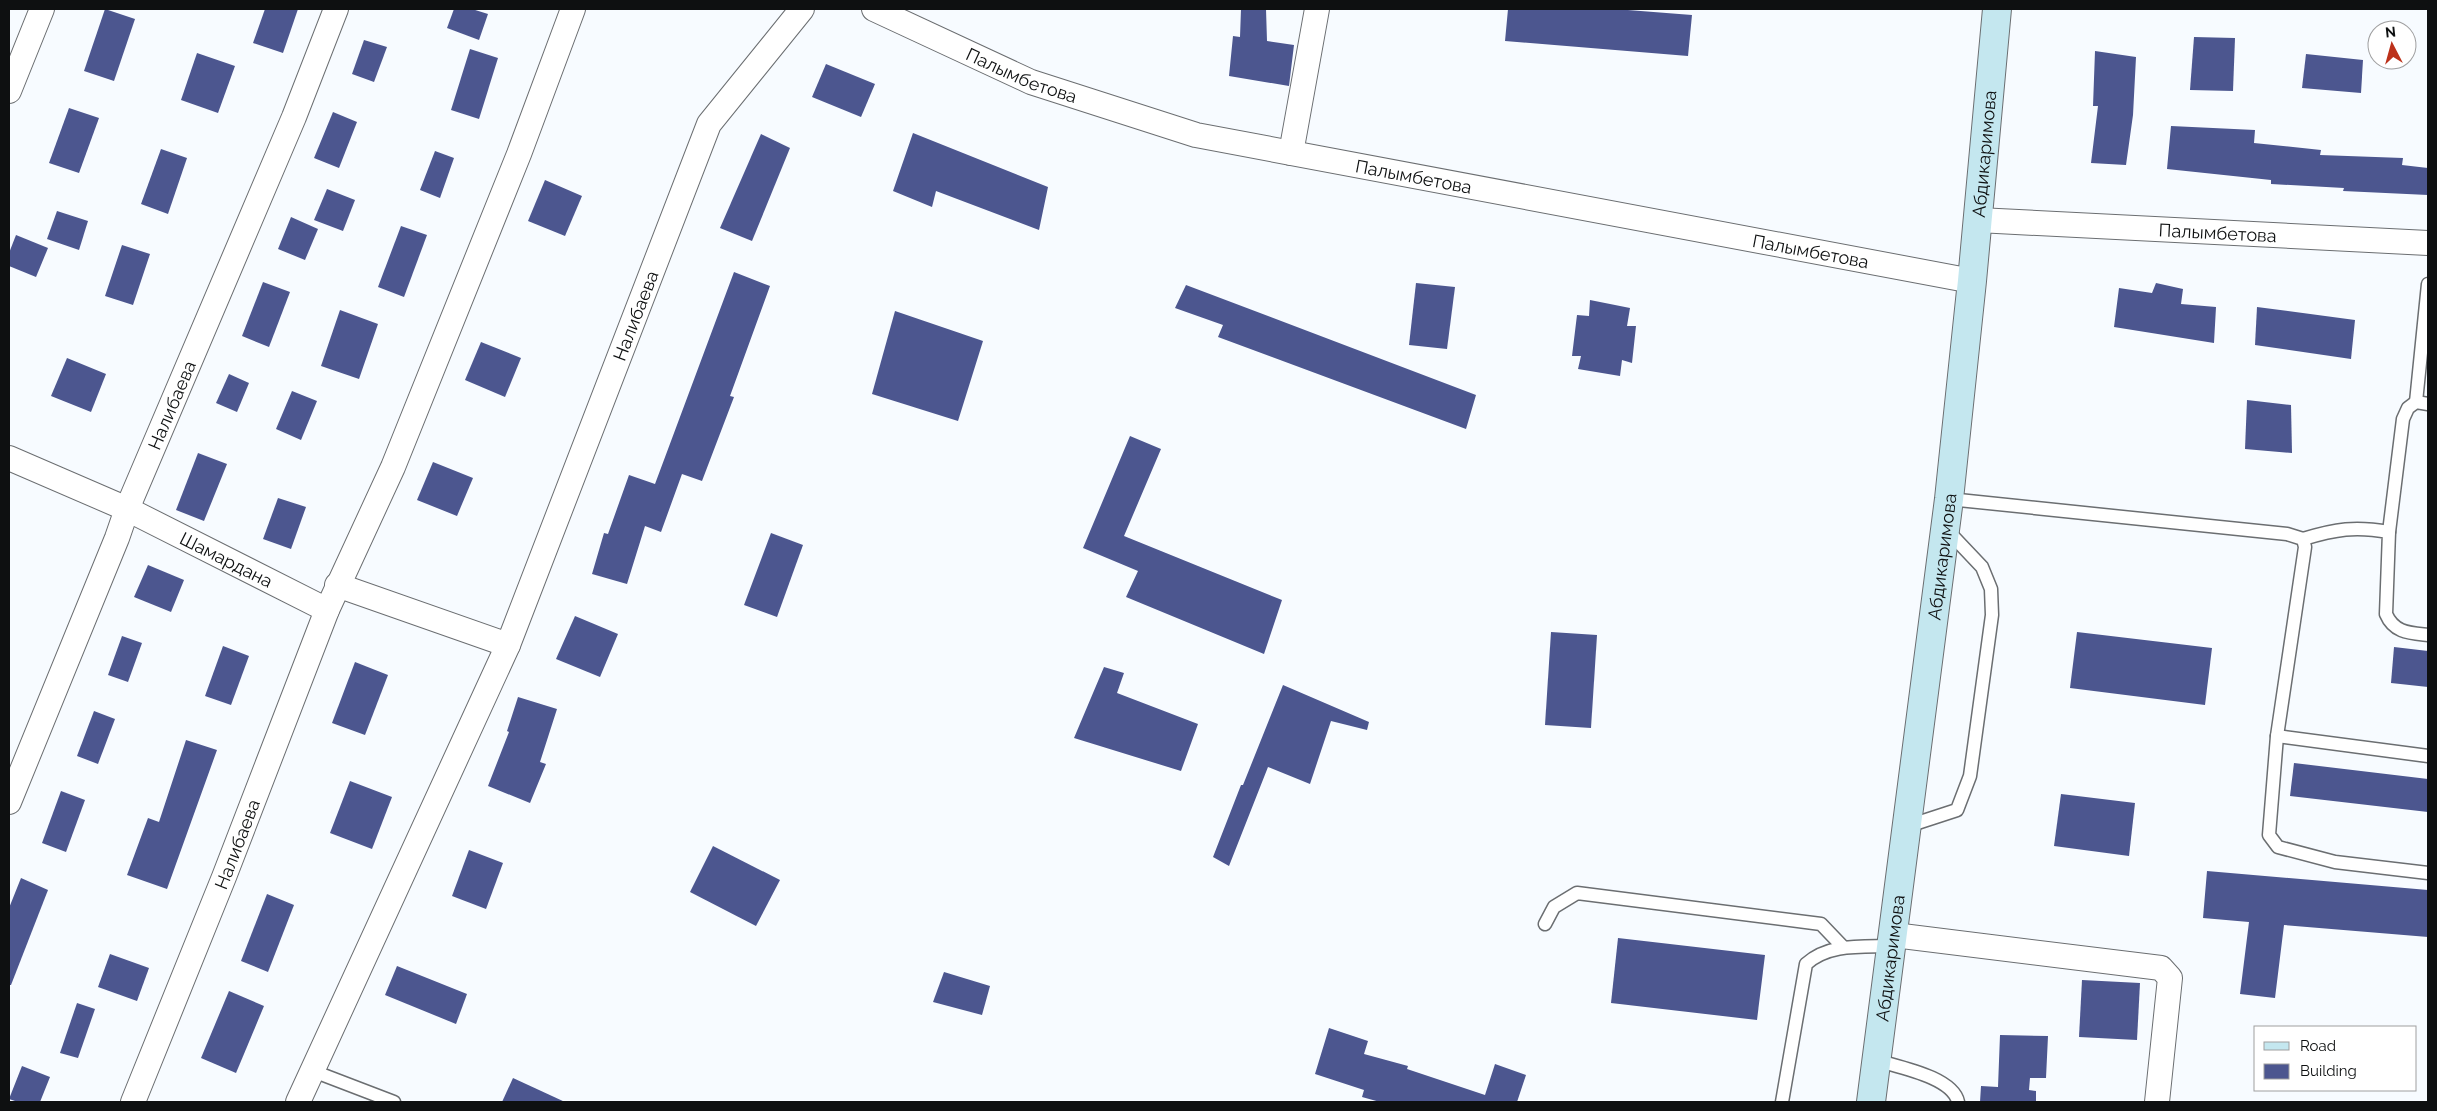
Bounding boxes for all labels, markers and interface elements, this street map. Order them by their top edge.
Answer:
north arrow [2367,20,2417,70]
text: N [2384,24,2397,41]
street label: Палымбетова [963,43,1080,107]
street label: Абдикаримова [1967,89,2000,218]
street label: Палымбетова [1354,155,1474,197]
street label: Палымбетова [2158,219,2277,246]
street label: Палымбетова [1751,229,1871,272]
street label: Налибаева [608,268,662,364]
street label: Налибаева [143,357,200,453]
street label: Абдикаримова [1923,492,1960,621]
street label: Шамардана [177,527,276,591]
street label: Налибаева [210,796,264,892]
street label: Абдикаримова [1871,894,1908,1023]
legend [2254,1026,2417,1091]
text: Road [2300,1037,2336,1055]
text: Building [2300,1062,2357,1080]

